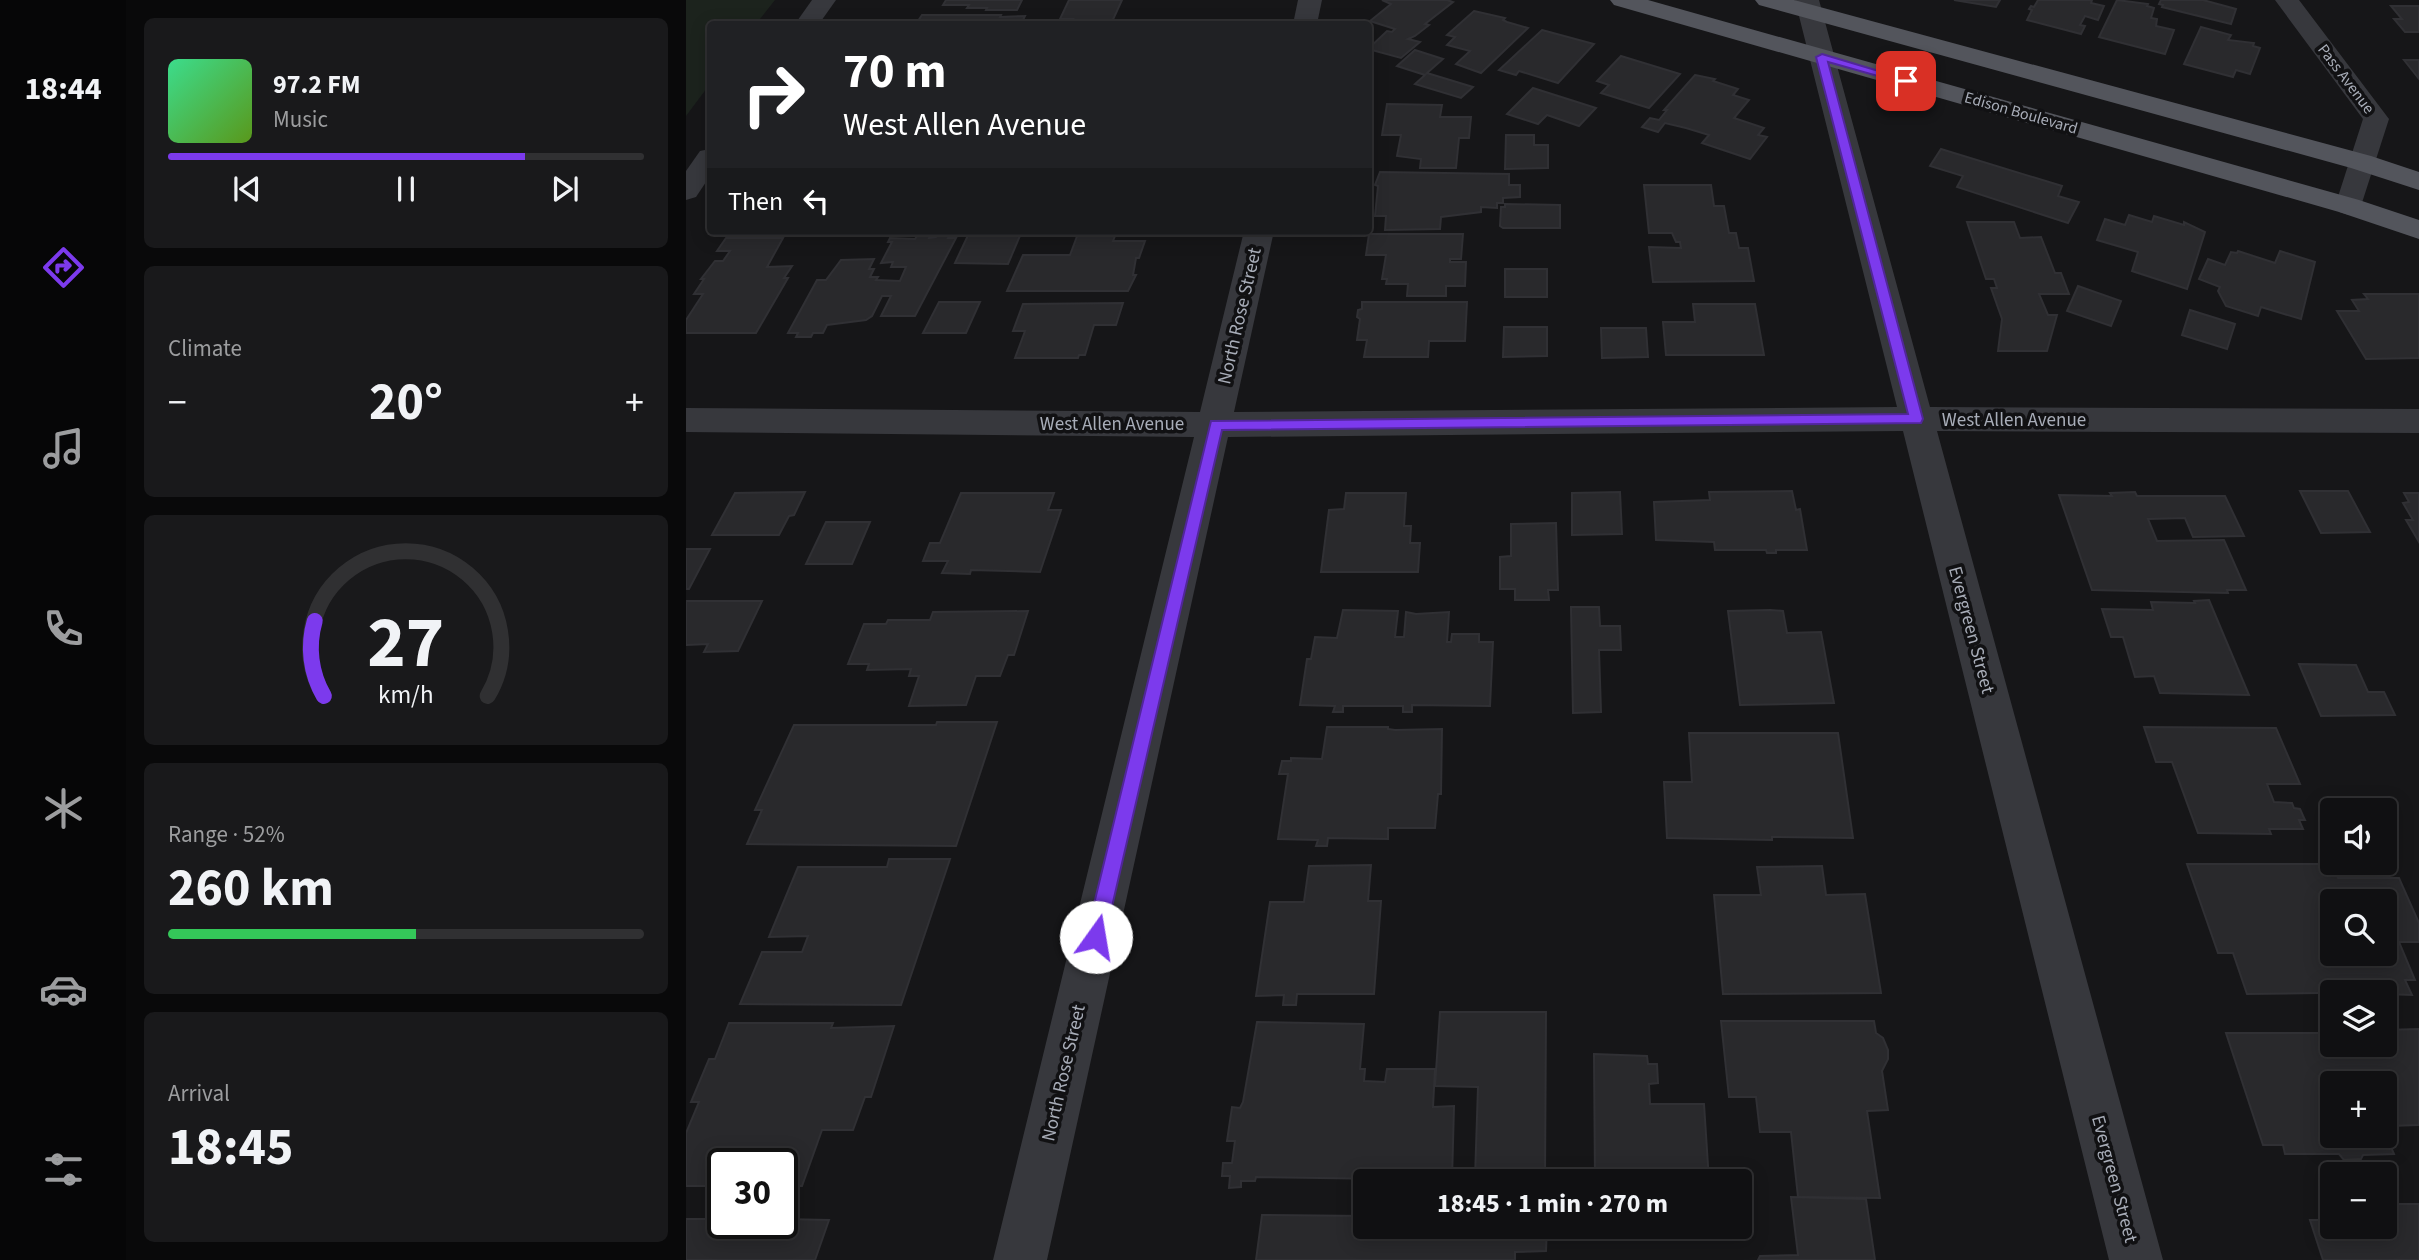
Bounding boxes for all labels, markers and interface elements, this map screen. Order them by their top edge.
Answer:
text: 70 m [843,37,947,107]
street label: Pass Avenue [2312,39,2380,119]
icon: right [728,49,819,140]
pin [1876,51,1936,111]
icon: arrive [1887,62,1925,100]
text: 18:44 [24,66,102,112]
text: 97.2 FM [273,66,361,103]
street label: Edison Boulevard [1962,86,2080,140]
text: West Allen Avenue [843,102,1086,148]
text: Music [273,103,328,136]
icon: previous [228,170,266,208]
icon: pause [387,170,425,208]
icon: next [546,170,584,208]
icon: left [797,182,835,220]
text: Then [728,183,783,220]
icon: directions [39,243,88,292]
street label: North Rose Street [1211,244,1269,387]
text: Climate [168,332,242,365]
text: 20° [369,366,443,440]
text: − [168,376,187,430]
text: + [625,376,644,430]
street label: West Allen Avenue [1942,407,2086,434]
street label: West Allen Avenue [1040,411,1184,438]
icon: music [39,424,88,473]
street label: Evergreen Street [1941,563,2001,697]
text: 27 [368,591,444,695]
icon: phone [39,604,88,653]
text: km/h [378,677,434,713]
icon: climate [39,784,88,833]
map controls [2320,798,2397,1239]
button: sound [2320,798,2397,875]
text: Range · 52% [168,818,285,851]
text: 260 km [168,852,334,926]
button: search [2320,889,2397,966]
position arrow [1059,900,1133,974]
icon: car [39,965,88,1014]
button: layers [2320,980,2397,1057]
street label: North Rose Street [1035,1001,1093,1144]
button: + [2320,1071,2397,1148]
text: Arrival [168,1077,230,1110]
text: 18:45 [168,1111,293,1185]
street label: Evergreen Street [2084,1112,2144,1246]
icon: filters [39,1145,88,1194]
speed limit sign: 30 [707,1148,798,1239]
button: − [2320,1162,2397,1239]
text: 18:45 · 1 min · 270 m [1437,1185,1668,1222]

